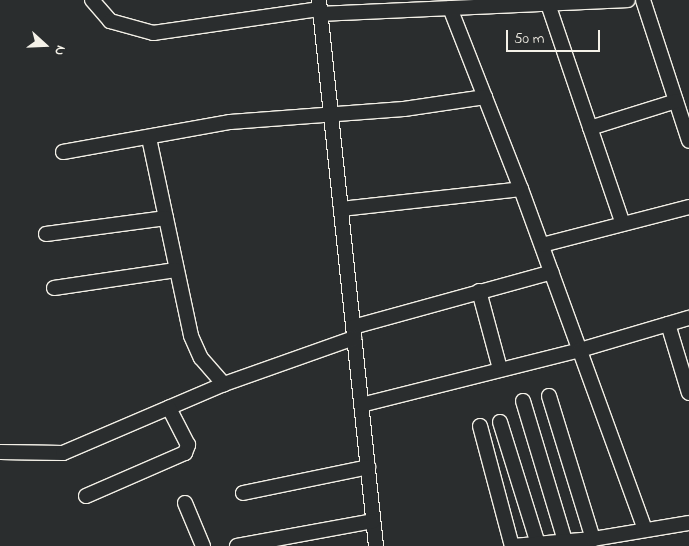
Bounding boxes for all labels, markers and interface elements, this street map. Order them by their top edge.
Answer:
north arrow [20,20,70,70]
scale bar [509,20,603,52]
text: 50 m [514,28,544,50]
text: N [48,42,71,58]

